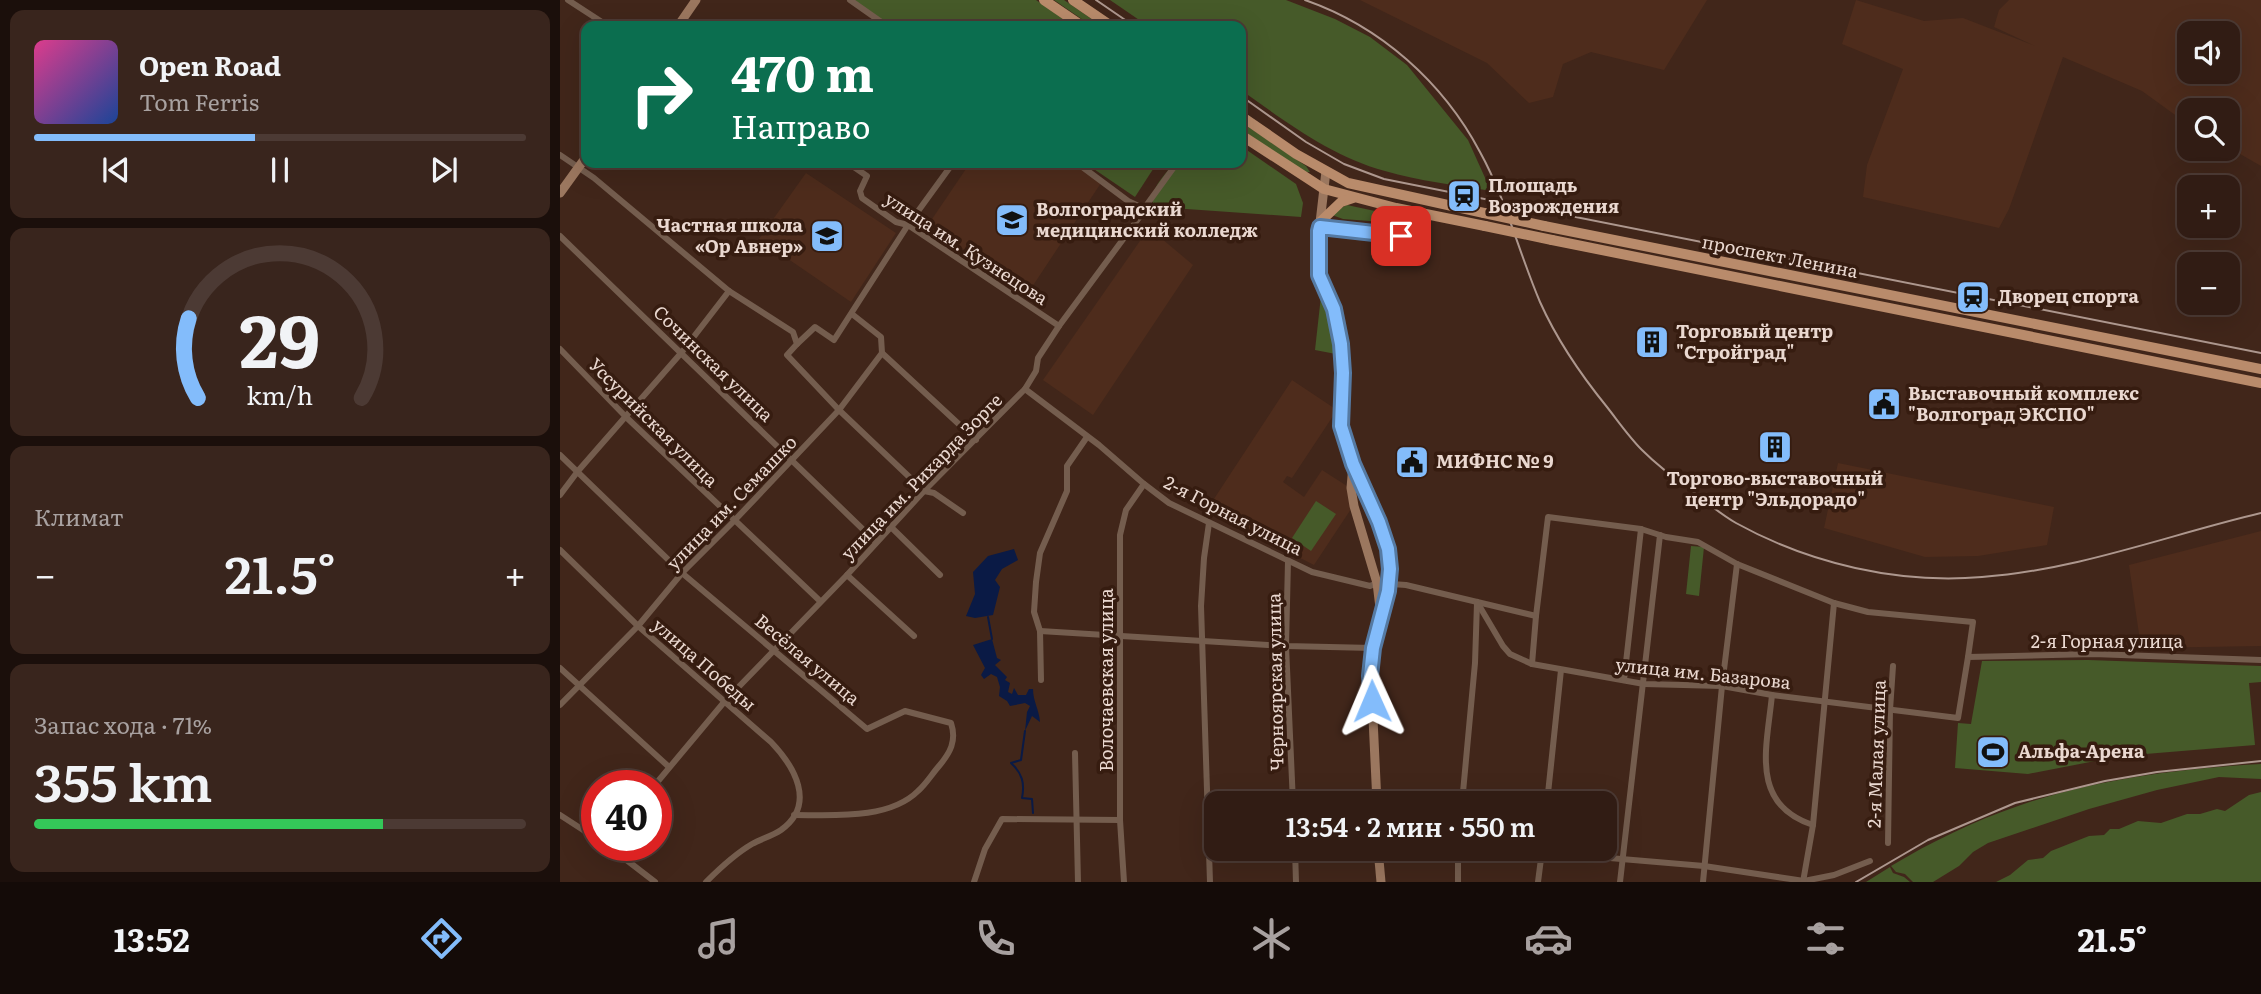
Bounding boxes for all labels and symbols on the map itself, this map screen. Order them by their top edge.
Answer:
place label: Площадь Возрождения [1488,171,1619,219]
station icon: Площадь Возрождения [1445,177,1483,215]
street label: улица им. Кузнецова [880,185,1054,311]
place label: Волгоградский медицинский колледж [1036,195,1258,243]
school or university icon: Волгоградский медицинский колледж [993,201,1031,239]
pin [1371,206,1431,266]
place label: Частная школа «Ор Авнер» [656,211,804,259]
school or university icon: Частная школа «Ор Авнер» [808,217,846,255]
street label: проспект Ленина [1700,227,1861,284]
station icon: Дворец спорта [1954,278,1992,316]
place label: Дворец спорта [1998,282,2140,309]
street label: Сочинская улица [648,298,780,428]
place label: Торговый центр "Стройград" [1676,317,1833,365]
building icon: Торговый центр "Стройград" [1633,323,1671,361]
street label: Уссурийская улица [583,351,725,493]
place label: Выставочный комплекс "Волгоград ЭКСПО" [1908,379,2139,427]
public building icon: Выставочный комплекс "Волгоград ЭКСПО" [1865,385,1903,423]
street label: улица им. Рихарда Зорге [834,387,1008,565]
building icon: Торгово-выставочный центр "Эльдорадо" [1756,428,1794,466]
street label: улица им. Семашко [659,429,802,575]
public building icon: МИФНС № 9 [1393,443,1431,481]
place label: МИФНС № 9 [1436,447,1554,474]
place label: Торгово-выставочный центр "Эльдорадо" [1667,464,1884,512]
street label: 2-я Горная улица [1160,468,1308,561]
street label: Волочаевская улица [1092,588,1119,772]
street label: Черноярская улица [1259,593,1290,771]
street label: Весёлая улица [750,607,867,711]
street label: улица Победы [647,611,763,717]
street label: 2-я Горная улица [2031,627,2184,654]
street label: улица им. Базарова [1614,650,1793,695]
position arrow [1335,664,1409,738]
street label: 2-я Малая улица [1859,679,1892,828]
sports icon: Альфа-Арена [1974,733,2012,771]
place label: Альфа-Арена [2018,737,2145,764]
speed limit sign: 40 [581,770,672,861]

